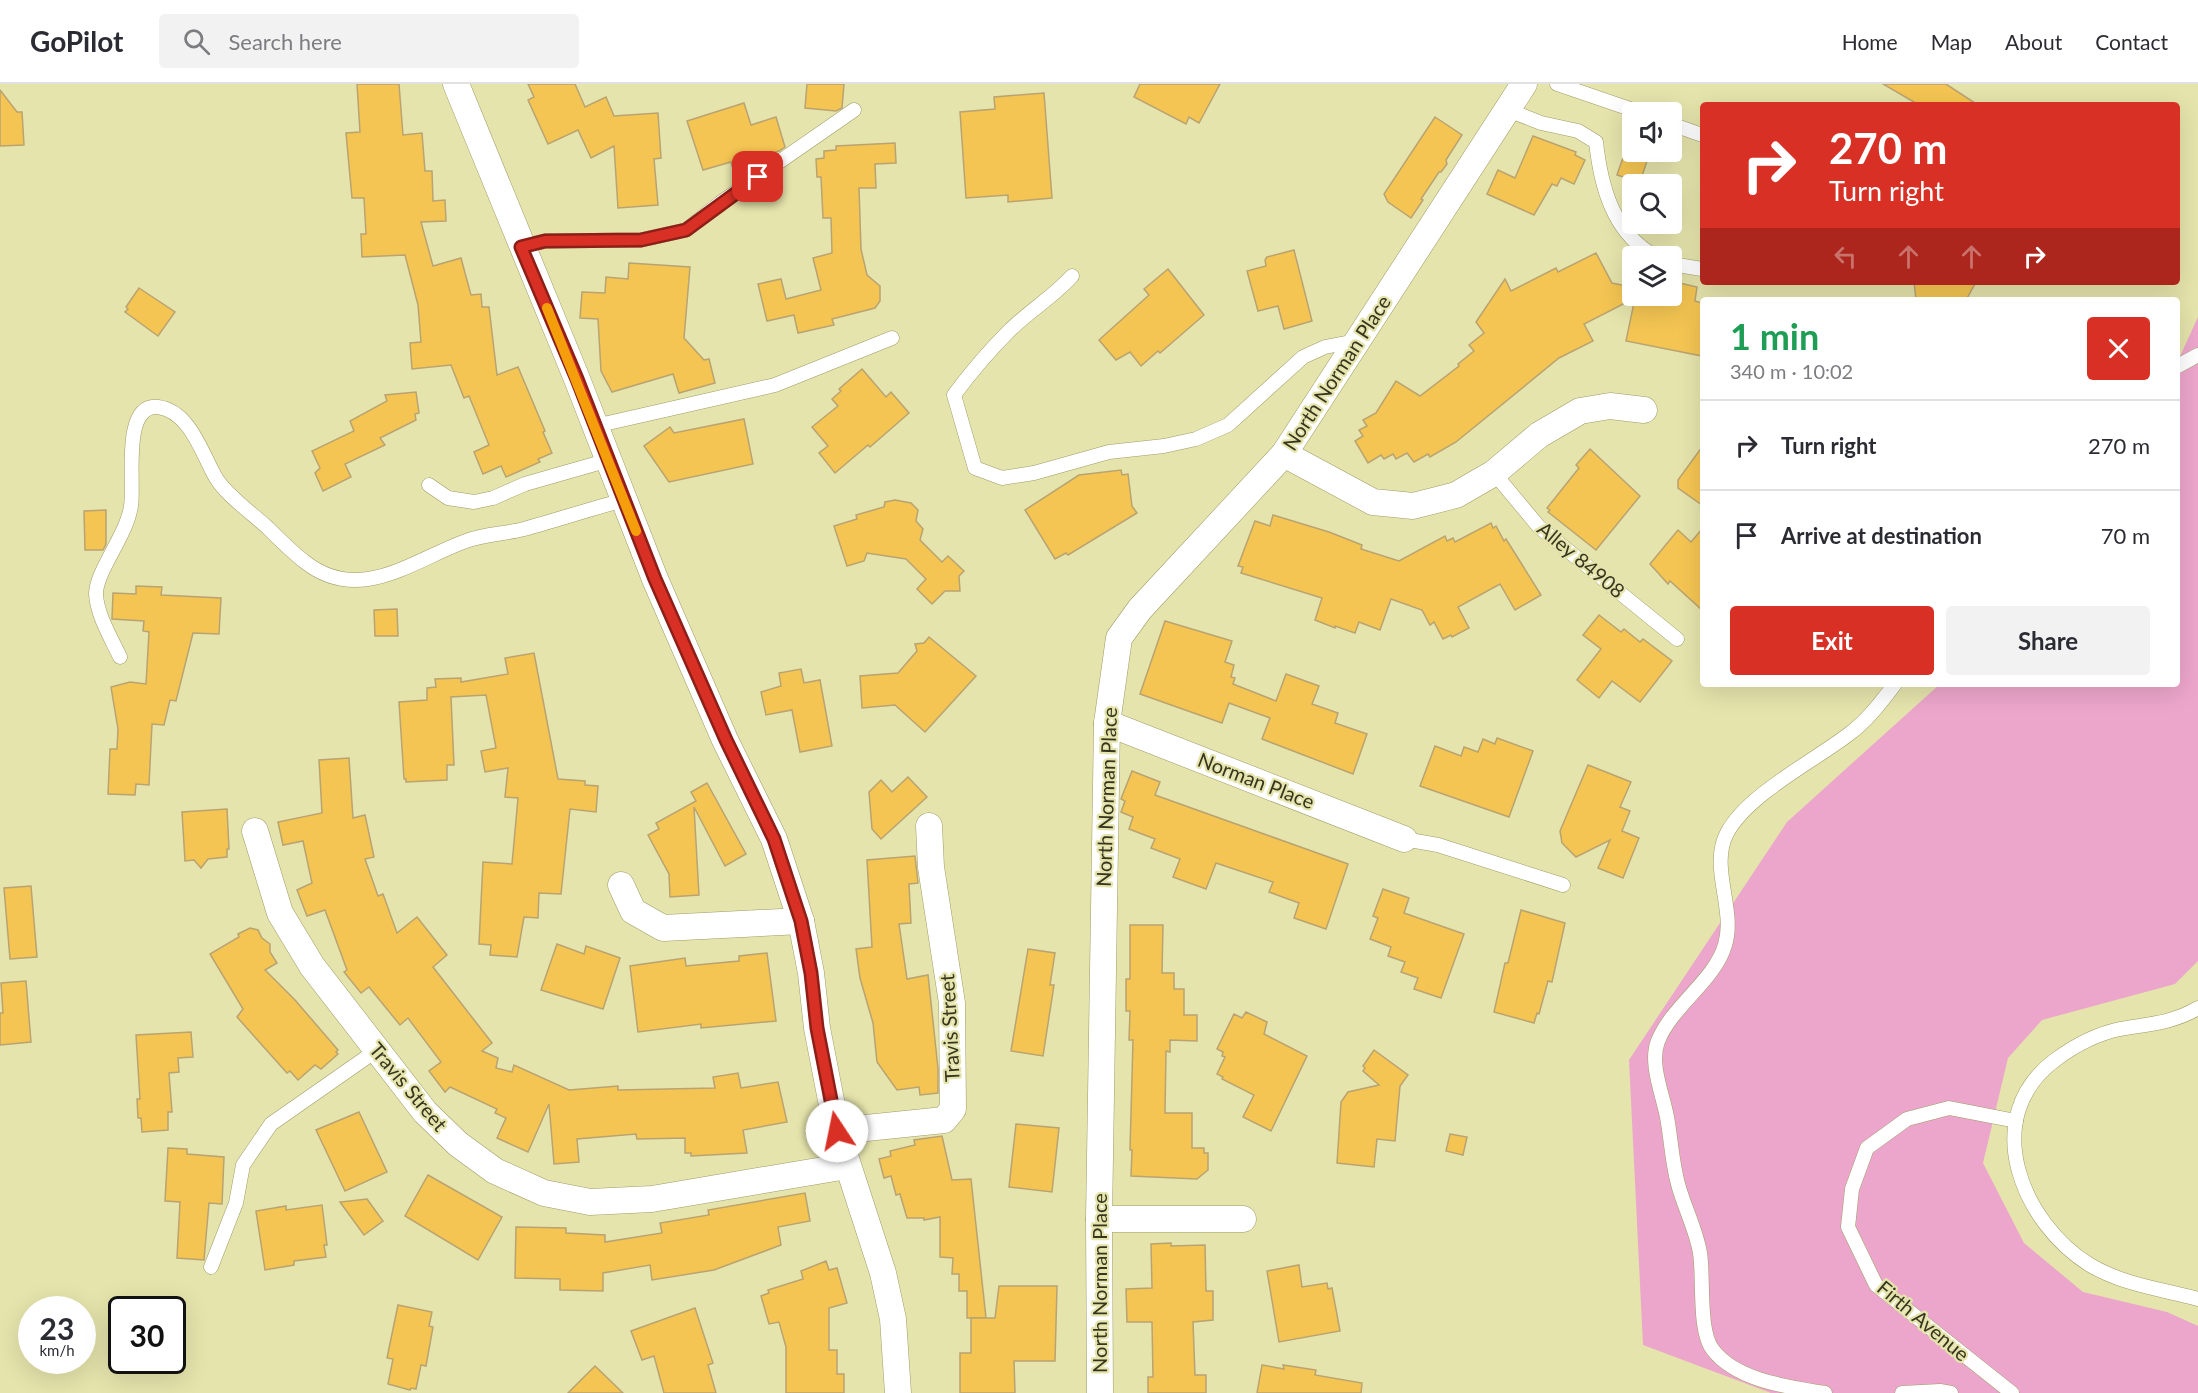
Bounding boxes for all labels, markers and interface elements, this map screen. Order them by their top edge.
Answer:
search box [159,14,579,68]
text: GoPilot [30,24,123,58]
icon: search [180,25,213,58]
text: Search here [228,28,342,55]
text: Home [1842,29,1898,54]
text: Map [1931,29,1972,54]
text: About [2005,29,2062,54]
text: Contact [2095,29,2168,54]
map controls [1622,102,1682,306]
button: sound [1622,102,1682,162]
text: 270 m [1829,123,1947,173]
icon: right [1730,126,1808,204]
pin [732,151,783,202]
icon: arrive [741,160,774,193]
button: search [1622,174,1682,234]
text: Turn right [1829,174,1944,207]
icon: left [1829,240,1862,273]
icon: ahead [1892,240,1925,273]
icon: ahead [1955,240,1988,273]
icon: right [2018,240,2051,273]
button: layers [1622,246,1682,306]
street label: North Norman Place [1277,291,1395,454]
text: 1 min [1730,314,1819,358]
button: close [2087,317,2150,380]
text: 340 m · 10:02 [1730,359,1853,383]
icon: right [1730,429,1763,462]
text: Turn right [1781,432,1876,459]
text: 270 m [2088,432,2150,459]
street label: Alley 84908 [1533,516,1630,603]
icon: arrive [1730,519,1763,552]
text: Arrive at destination [1781,522,1982,549]
text: 70 m [2101,522,2150,549]
button: Exit [1730,606,1934,675]
button: Share [1946,606,2150,675]
street label: North Norman Place [1091,707,1121,887]
street label: Norman Place [1195,747,1318,813]
street label: Travis Street [934,973,964,1083]
street label: Travis Street [365,1037,453,1135]
position arrow [805,1099,869,1163]
street label: North Norman Place [1087,1193,1111,1373]
street label: Firth Avenue [1873,1275,1974,1366]
speed limit sign: 30 [108,1296,186,1374]
text: 23 [40,1310,74,1346]
text: km/h [39,1341,75,1359]

